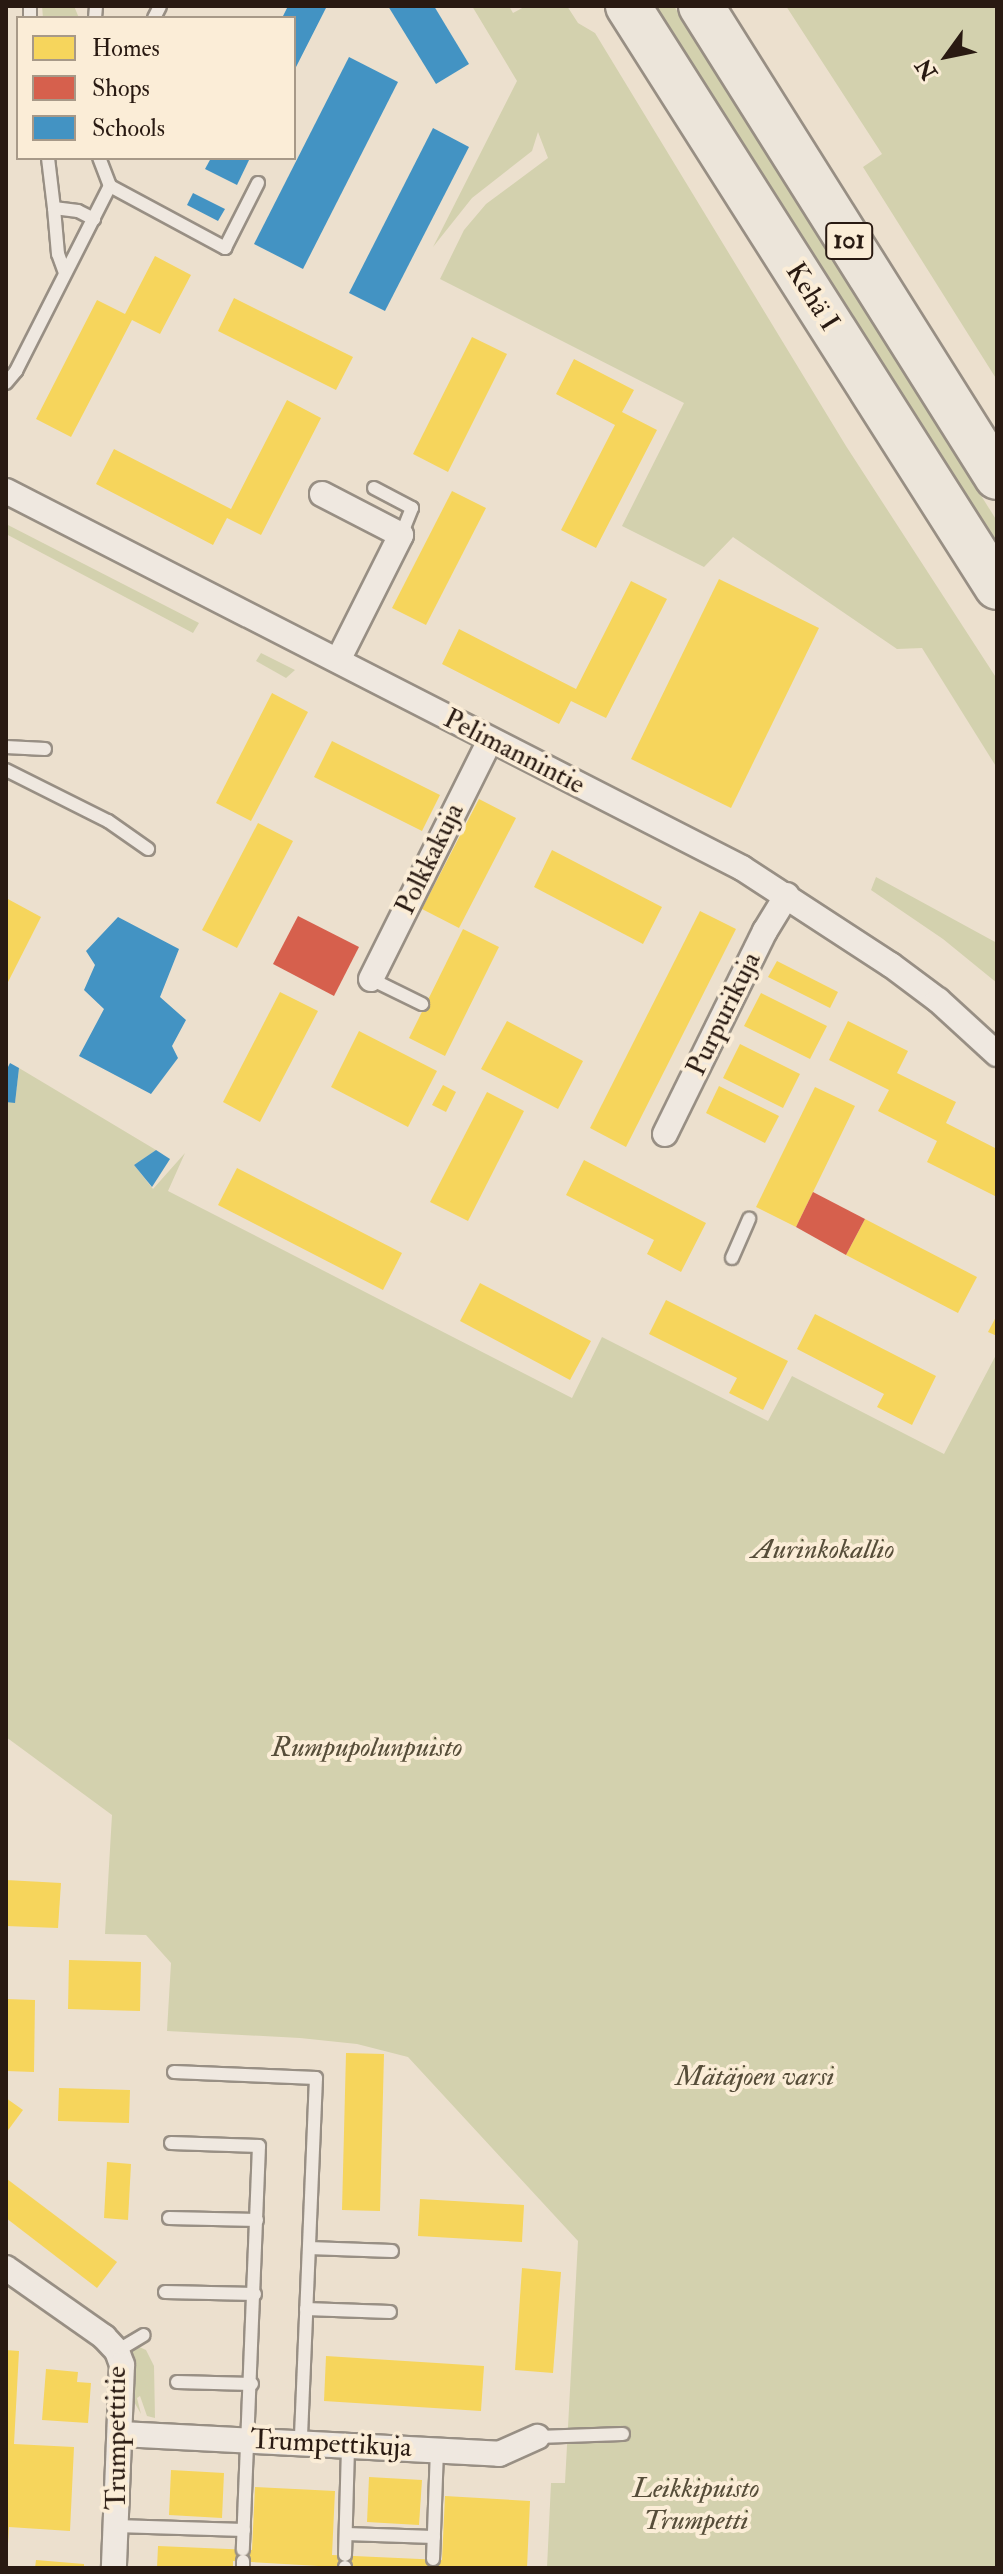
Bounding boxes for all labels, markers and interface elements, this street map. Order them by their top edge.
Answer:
legend [16,16,296,160]
north arrow [907,16,987,96]
text: Homes [92,33,160,64]
text: N [910,53,944,85]
text: Shops [92,73,150,104]
text: Schools [92,113,165,144]
road number: 101 [825,219,873,263]
street label: Kehä I [778,257,846,337]
street label: Pelimannintie [438,702,590,802]
street label: Polkkakuja [389,798,471,920]
street label: Purpurikuja [680,947,768,1081]
park label: Aurinkokallio [752,1533,894,1567]
park label: Rumpupolunpuisto [271,1731,463,1765]
park label: Mätäjoen varsi [676,2060,834,2094]
street label: Trumpettitie [100,2366,134,2510]
street label: Trumpettikuja [249,2423,413,2465]
park label: Leikkipuisto Trumpetti [633,2472,759,2538]

